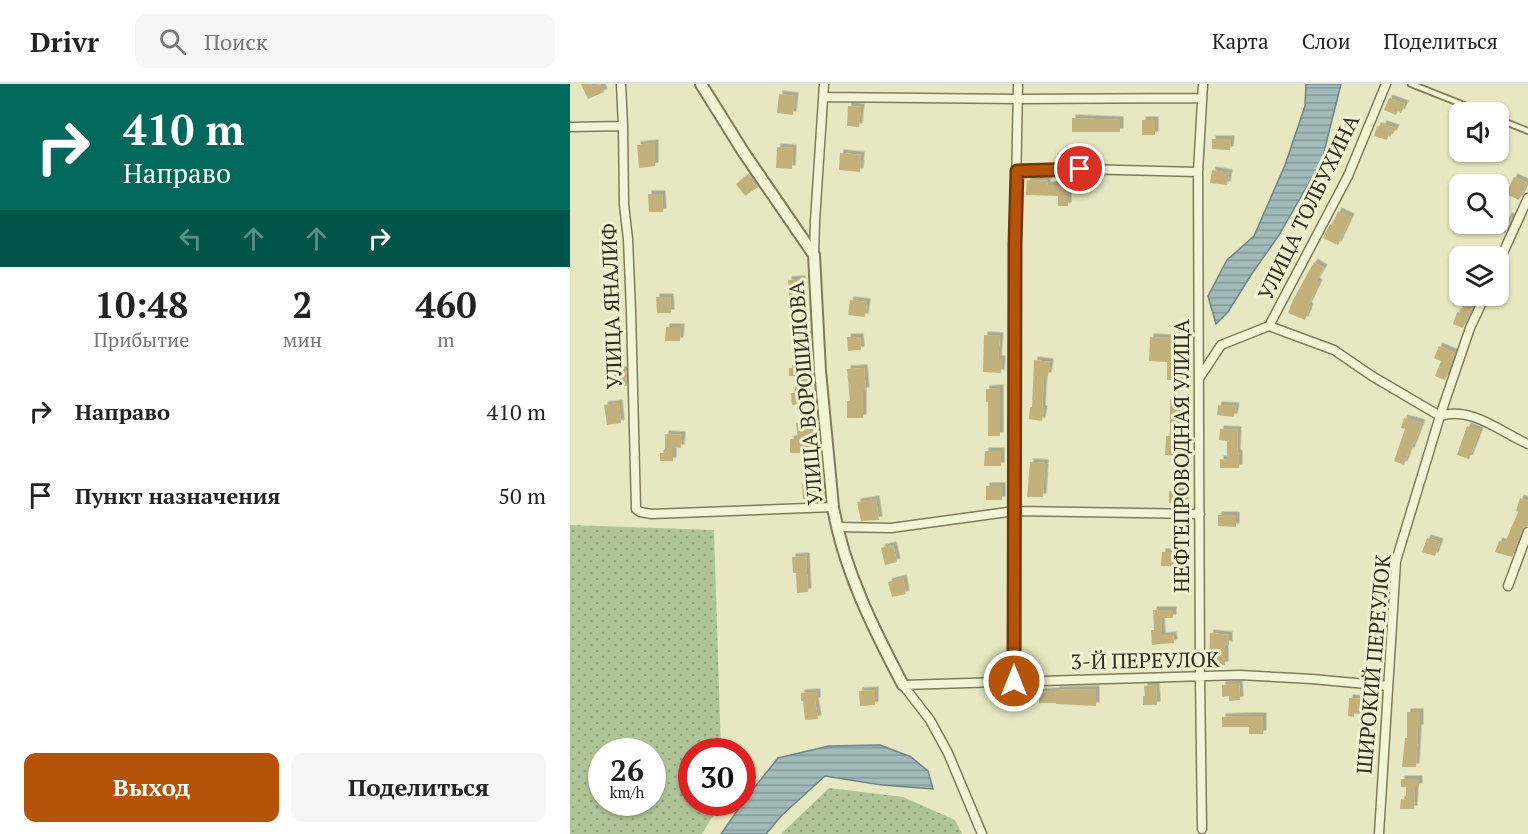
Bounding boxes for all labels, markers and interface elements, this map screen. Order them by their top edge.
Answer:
search box [135,14,555,68]
text: Drivr [30,23,99,60]
icon: search [156,25,189,58]
text: Поиск [204,27,268,56]
text: Карта [1212,27,1269,55]
text: Слои [1302,27,1351,55]
text: Поделиться [1384,27,1498,55]
text: 410 m [123,101,244,157]
map controls [1449,102,1509,306]
button: sound [1449,102,1509,162]
icon: right [24,108,102,186]
street label: УЛИЦА ТОЛБУХИНА [1251,109,1365,304]
pin [1054,143,1105,194]
icon: arrive [1063,152,1096,185]
text: Направо [123,155,231,191]
button: search [1449,174,1509,234]
icon: left [174,222,207,255]
icon: ahead [237,222,270,255]
icon: ahead [300,222,333,255]
icon: right [363,222,396,255]
street label: УЛИЦА ЯНАЛИФ [594,223,628,389]
button: layers [1449,246,1509,306]
street label: УЛИЦА ВОРОШИЛОВА [781,279,829,506]
text: 10:48 [95,281,188,328]
text: 2 [292,281,313,328]
text: 460 [415,281,477,328]
street label: НЕФТЕПРОВОДНАЯ УЛИЦА [1167,319,1195,593]
text: Прибытие [93,326,189,353]
text: мин [283,326,322,353]
text: m [437,326,455,353]
icon: right [24,395,57,428]
text: Направо [75,397,170,426]
text: 410 m [486,397,546,426]
icon: arrive [24,479,57,512]
text: Пункт назначения [75,481,280,510]
text: 50 m [498,481,546,510]
street label: ШИРОКИЙ ПЕРЕУЛОК [1349,553,1397,775]
street label: 3-Й ПЕРЕУЛОК [1070,645,1220,675]
position arrow [982,649,1046,713]
speed limit sign: 30 [678,738,756,816]
text: 26 [610,750,644,790]
button: Выход [24,753,279,822]
button: Поделиться [291,753,546,822]
text: km/h [610,782,644,802]

